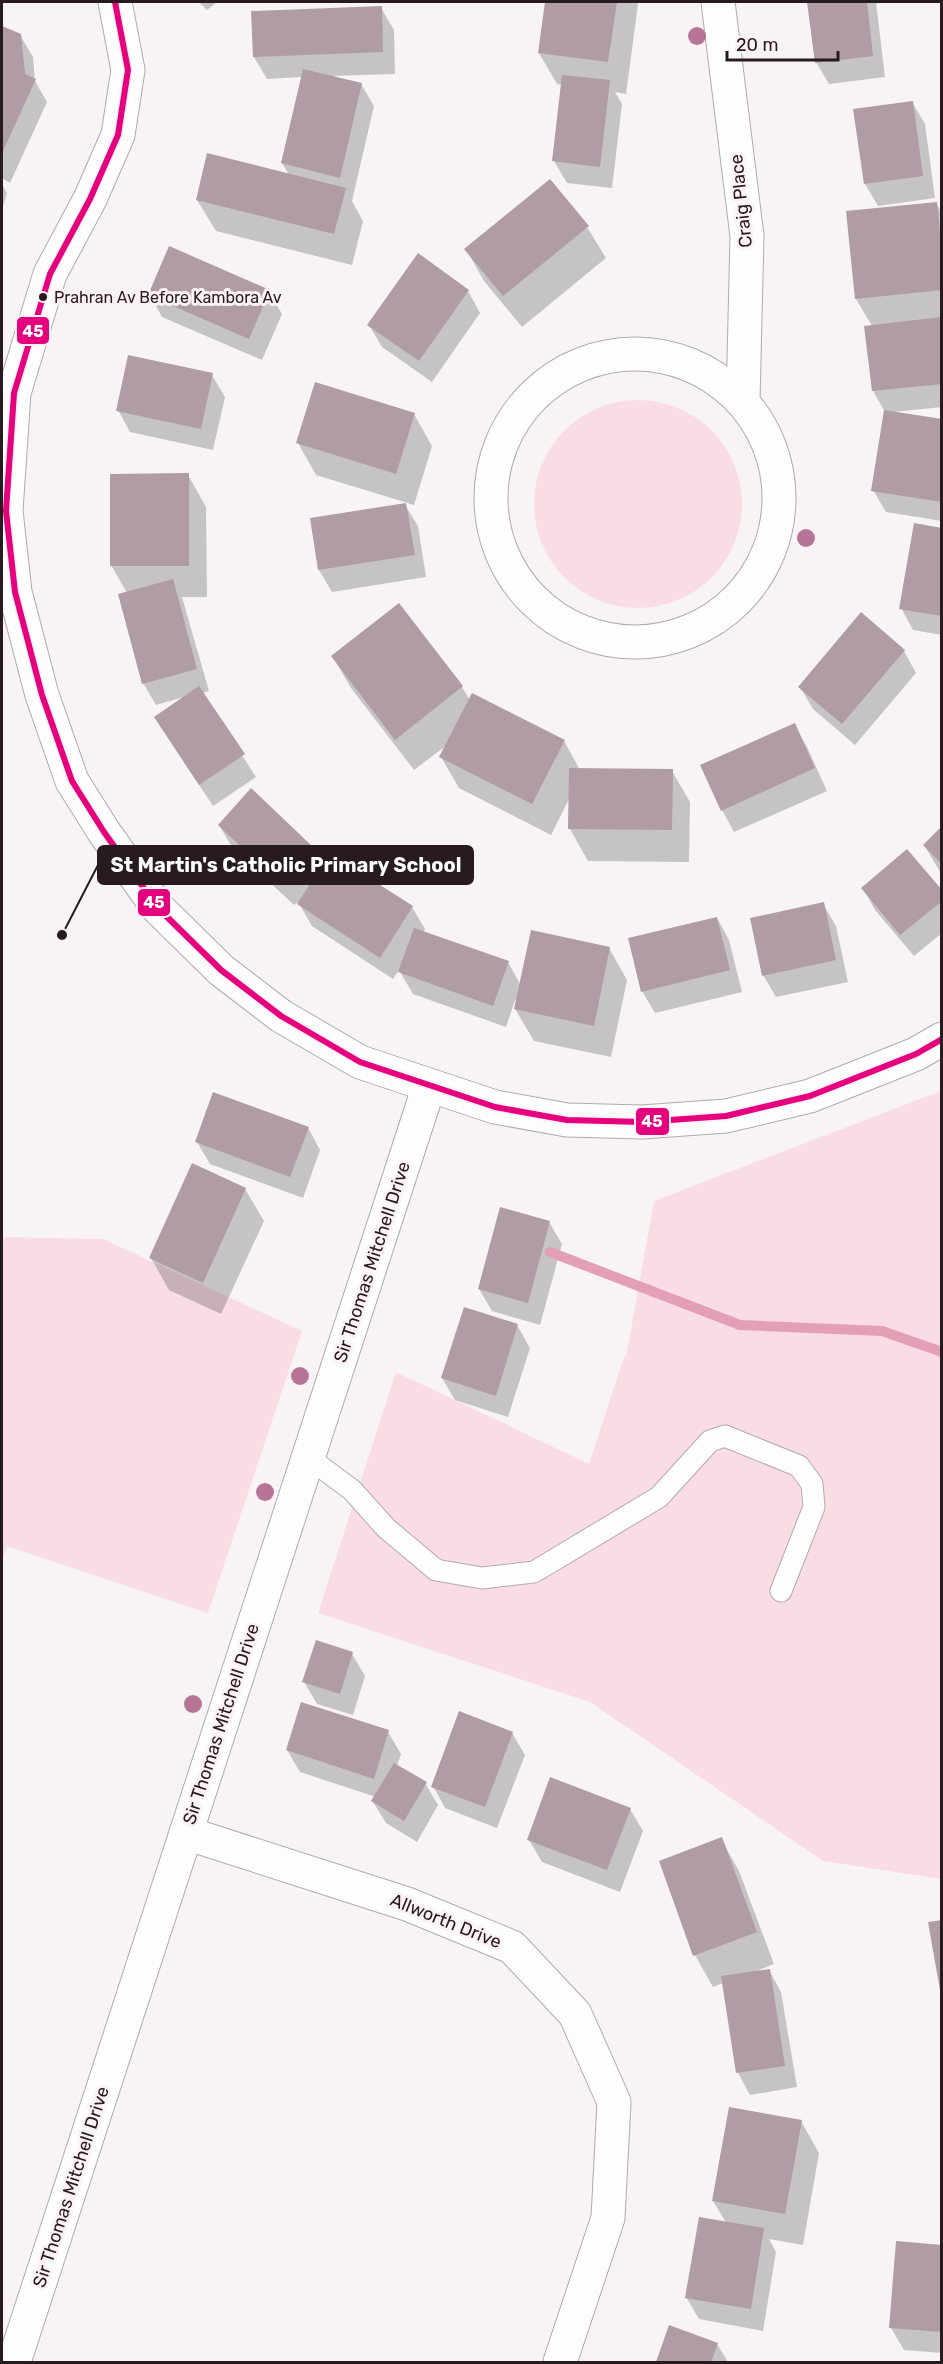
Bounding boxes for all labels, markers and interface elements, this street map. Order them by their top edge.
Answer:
scale bar [727,24,838,62]
text: 20 m [736,34,778,56]
street label: Craig Place [725,153,757,249]
place label: Prahran Av Before Kambora Av [54,288,282,307]
marker: Prahran Av Before Kambora Av [37,291,49,303]
line badge: 45 [16,316,50,345]
text: 45 [22,322,44,341]
callout: St Martin's Catholic Primary School [98,846,473,884]
text: St Martin's Catholic Primary School [111,853,461,877]
line badge: 45 [137,888,171,917]
text: 45 [143,893,165,912]
line badge: 45 [635,1107,670,1136]
text: 45 [641,1112,663,1131]
street label: Sir Thomas Mitchell Drive [329,1159,415,1365]
street label: Sir Thomas Mitchell Drive [178,1621,264,1827]
street label: Allworth Drive [387,1889,505,1953]
street label: Sir Thomas Mitchell Drive [28,2084,114,2290]

